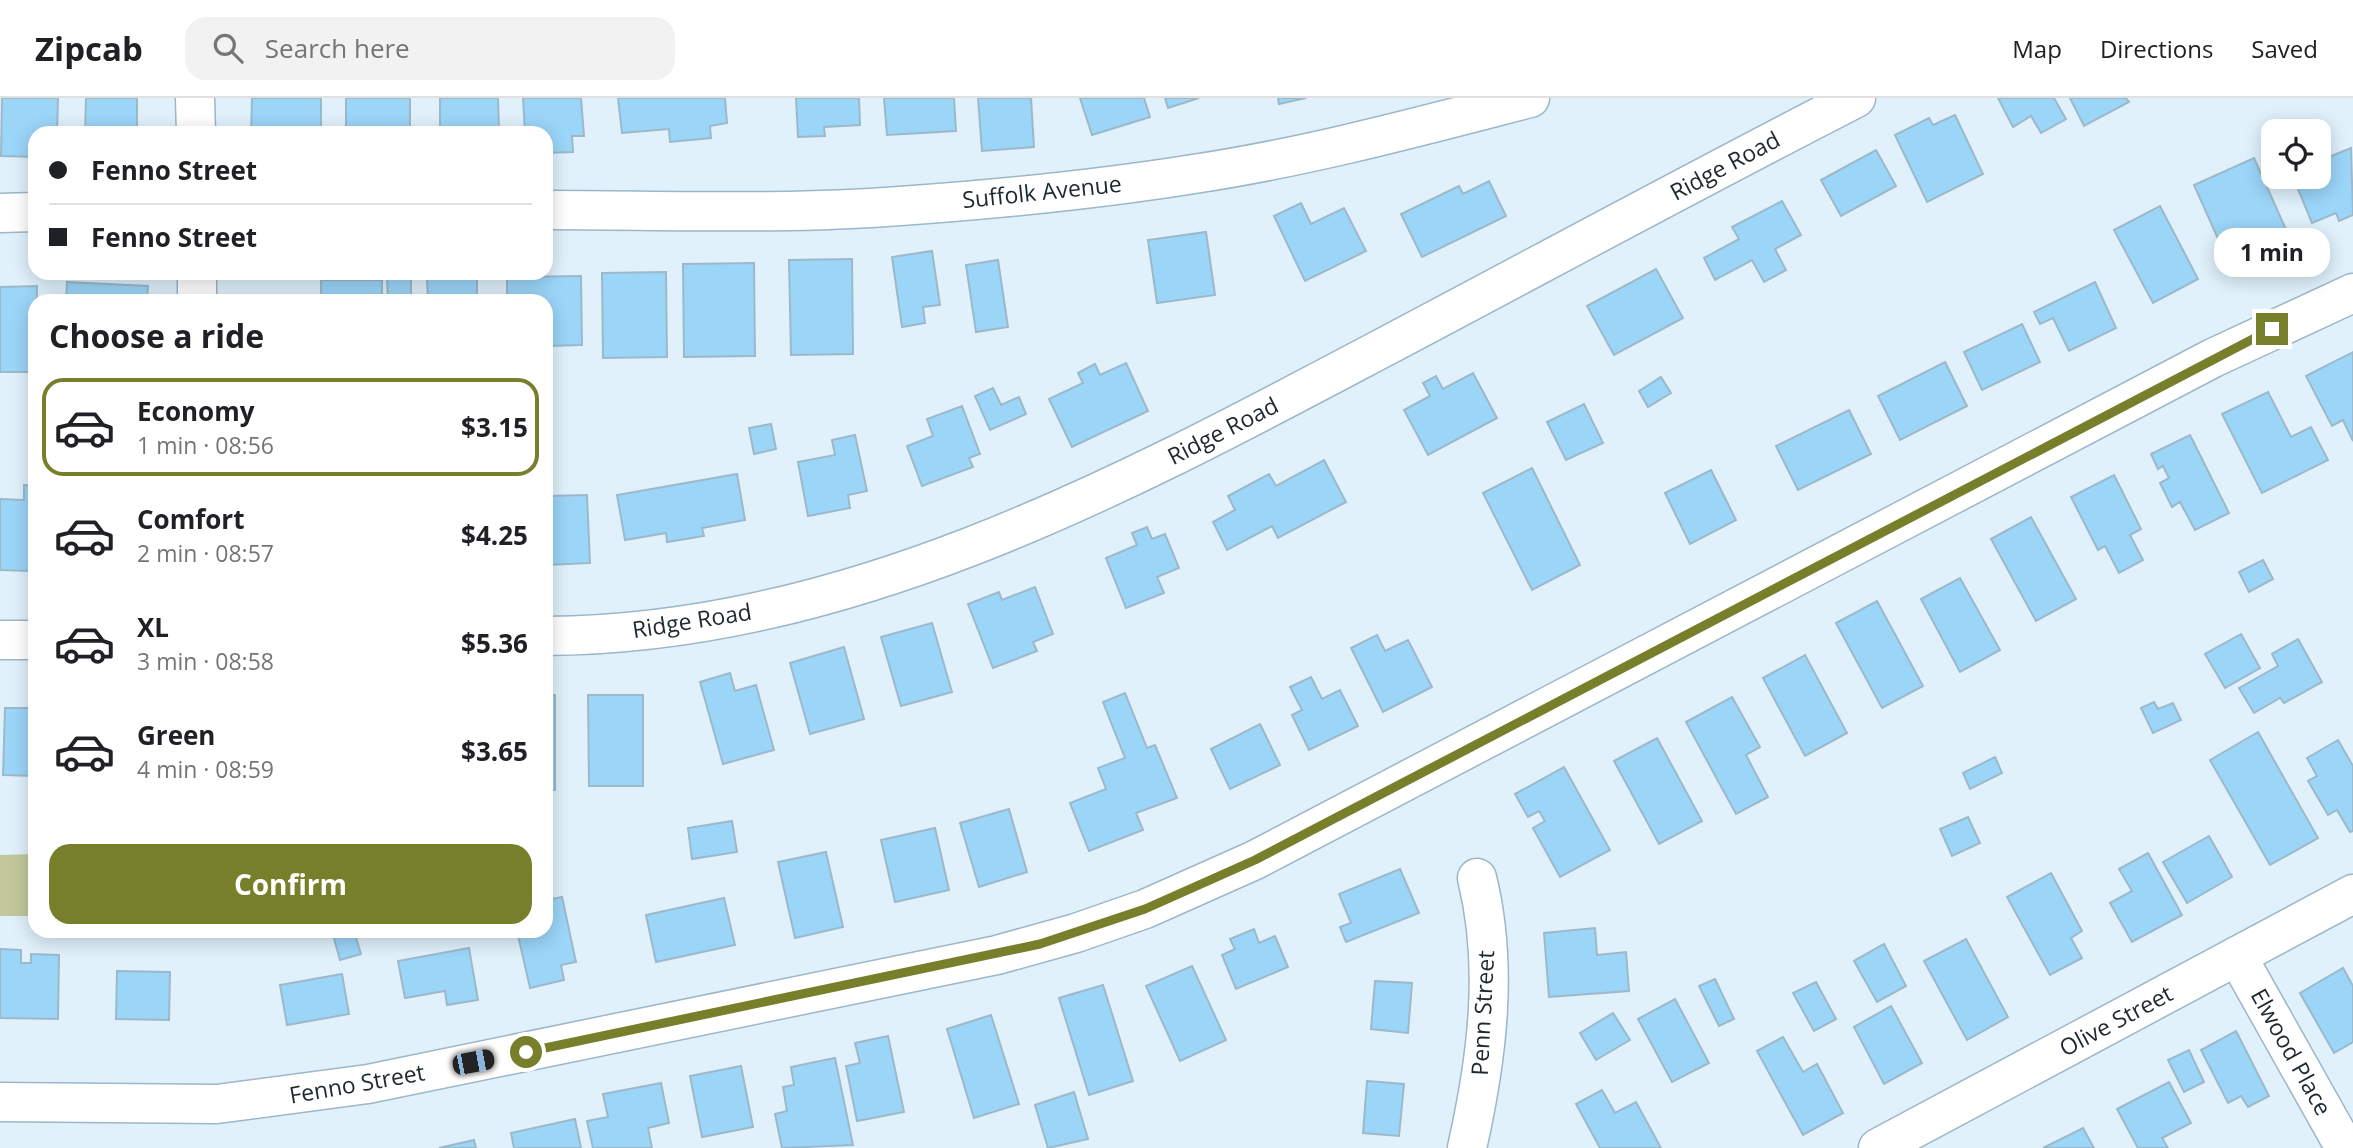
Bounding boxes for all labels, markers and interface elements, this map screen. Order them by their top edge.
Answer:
search box [185,17,675,80]
text: Zipcab [35,26,143,71]
icon: search [209,29,247,67]
text: Search here [265,30,410,66]
text: Map [2012,32,2062,65]
text: Directions [2100,32,2213,65]
text: Saved [2251,32,2318,65]
map controls [2261,119,2331,189]
button: locate [2261,119,2331,189]
street label: Ridge Road [1664,123,1785,207]
text: Fenno Street [91,152,257,188]
street label: Suffolk Avenue [961,167,1123,215]
text: Fenno Street [91,219,257,255]
callout: 1 min [2214,228,2330,276]
text: 1 min [2240,236,2304,268]
route end [2256,313,2288,345]
text: Choose a ride [49,314,264,357]
street label: Ridge Road [1162,389,1283,472]
text: Economy [137,393,255,429]
icon: car [53,396,116,459]
text: $3.15 [461,409,528,445]
text: 1 min · 08:56 [137,429,274,461]
text: Comfort [137,501,244,537]
icon: car [53,504,116,567]
text: $4.25 [461,517,528,553]
text: 2 min · 08:57 [137,537,274,569]
street label: Ridge Road [630,595,754,645]
text: XL [137,609,169,645]
icon: car [53,612,116,675]
text: $5.36 [461,625,528,661]
text: 3 min · 08:58 [137,645,274,677]
text: Green [137,717,215,753]
icon: car [53,720,116,783]
text: $3.65 [461,733,528,769]
text: 4 min · 08:59 [137,753,274,785]
button: Confirm [49,844,532,924]
street label: Penn Street [1463,950,1501,1076]
street label: Olive Street [2053,977,2178,1063]
street label: Elwood Place [2244,982,2340,1121]
route start [510,1036,542,1068]
car [451,1048,496,1076]
street label: Fenno Street [287,1055,427,1111]

